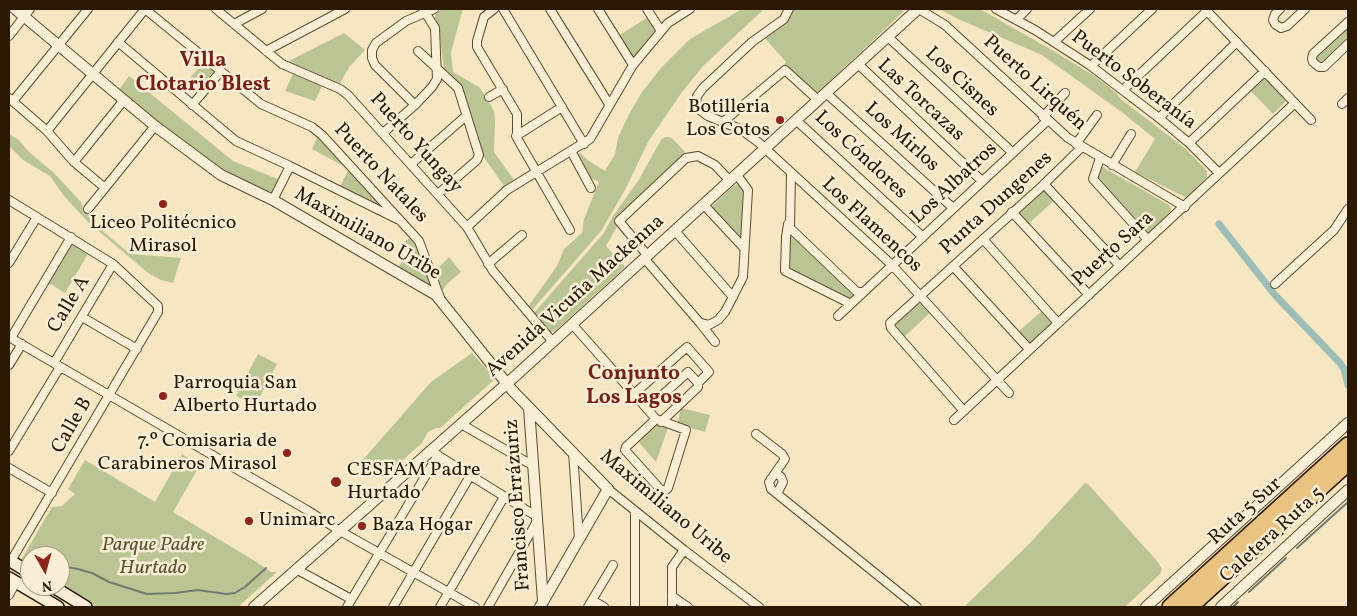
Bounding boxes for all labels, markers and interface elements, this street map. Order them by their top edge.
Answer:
street label: Puerto Soberanía [1066,26,1200,136]
street label: Puerto Lirquén [977,31,1091,137]
street label: Los Cisnes [919,43,1003,123]
district label: Villa Clotario Blest [136,49,270,99]
street label: Las Torcazas [871,55,969,147]
street label: Puerto Yungay [363,89,467,199]
place label: Botilleria Los Cotos [686,96,770,143]
street label: Los Mirlos [859,98,943,178]
street label: Los Cóndores [809,107,911,205]
marker: Botilleria Los Cotos [774,114,786,126]
street label: Puerto Natales [328,119,432,229]
street label: Los Albatros [907,138,1003,230]
street label: Punta Dungenes [936,147,1058,261]
street label: Los Flamencos [816,173,926,279]
street label: Maximiliano Uribe [289,183,445,287]
marker: Liceo Politécnico Mirasol [157,198,169,210]
street label: Puerto Sara [1068,207,1160,293]
street label: Avenida Vicuña Mackenna [482,211,670,383]
place label: Liceo Politécnico Mirasol [90,212,236,259]
street label: Calle A [44,272,96,338]
district label: Conjunto Los Lagos [586,362,682,412]
place label: Parroquia San Alberto Hurtado [173,372,317,419]
marker: Parroquia San Alberto Hurtado [157,390,169,402]
street label: Calle B [47,394,99,458]
street label: Francisco Errázuriz [501,418,537,592]
place label: 7.º Comisaria de Carabineros Mirasol [98,430,277,477]
street label: Maximiliano Uribe [594,446,736,570]
marker: 7.º Comisaria de Carabineros Mirasol [281,447,293,459]
place label: CESFAM Padre Hurtado [347,459,481,506]
street label: Ruta 5 Sur [1204,473,1288,551]
marker: CESFAM Padre Hurtado [329,475,343,489]
street label: Caletera Ruta 5 [1216,483,1330,589]
place label: Unimarc [259,509,335,533]
place label: Baza Hogar [372,514,473,538]
marker: Unimarc [243,515,255,527]
marker: Baza Hogar [356,520,368,532]
park label: Parque Padre Hurtado [102,534,204,581]
north arrow [20,546,70,596]
text: N [41,575,53,595]

